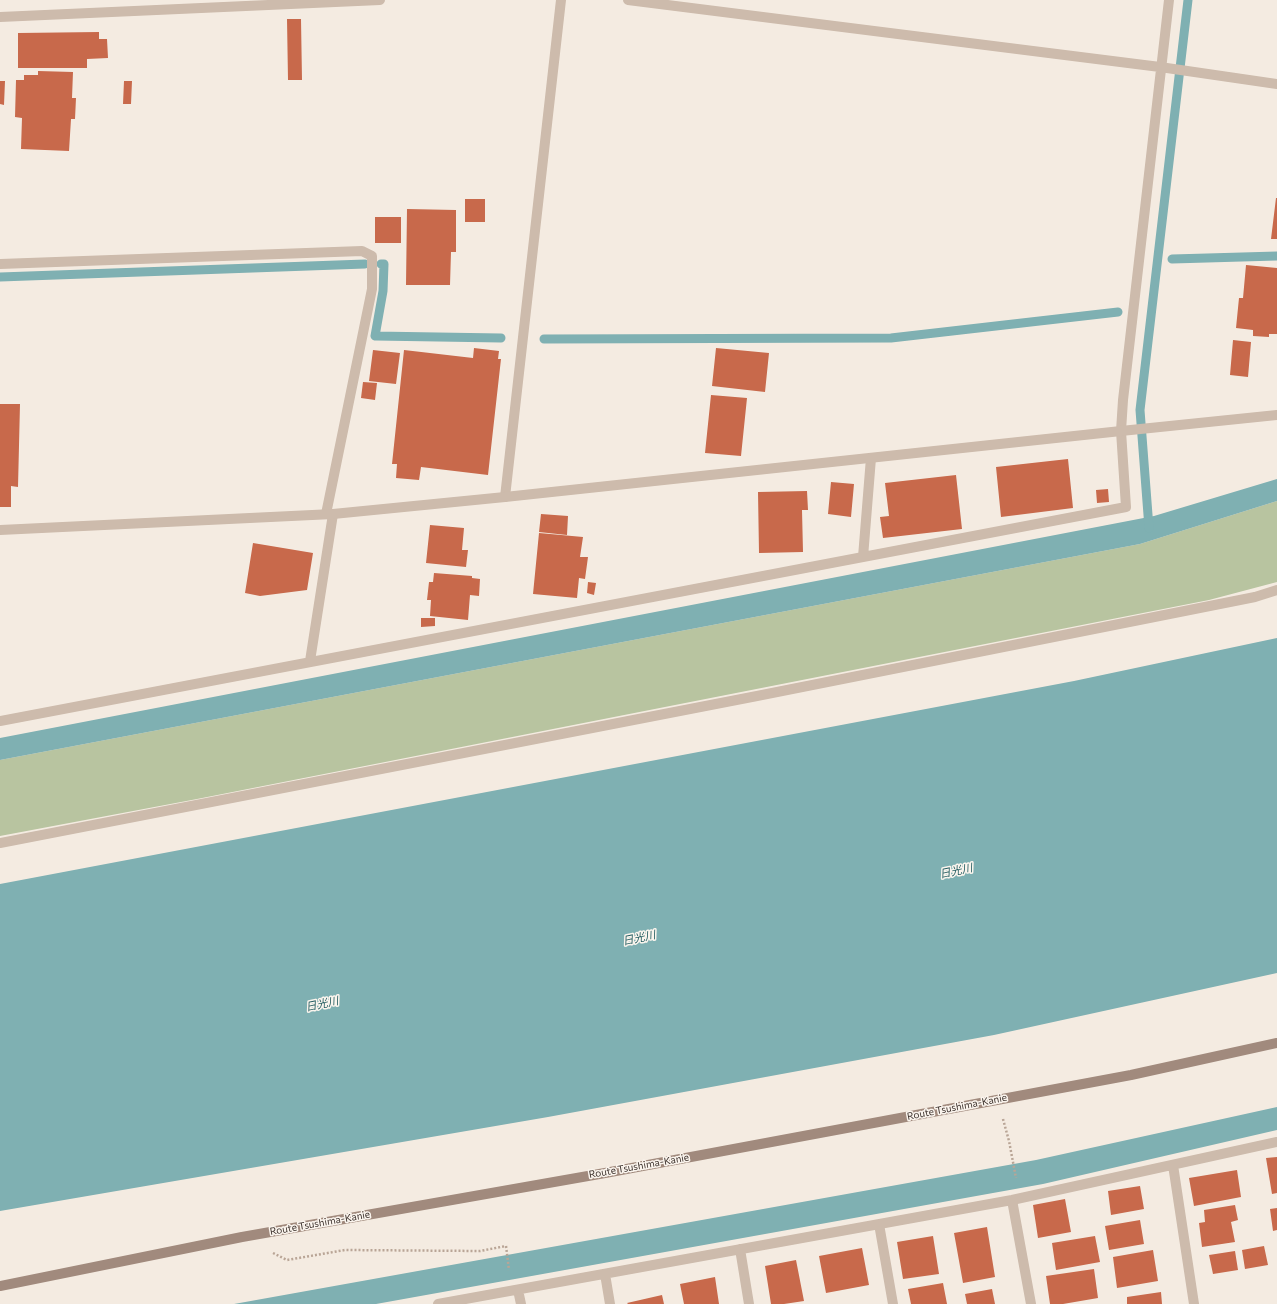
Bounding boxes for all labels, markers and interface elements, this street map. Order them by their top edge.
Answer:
water label: 日光川 [938,861,974,881]
water label: 日光川 [621,928,657,948]
water label: 日光川 [304,994,340,1014]
street label: Route Tsushima-Kanie [906,1091,1008,1123]
street label: Route Tsushima-Kanie [588,1151,690,1181]
street label: Route Tsushima-Kanie [269,1208,371,1238]

